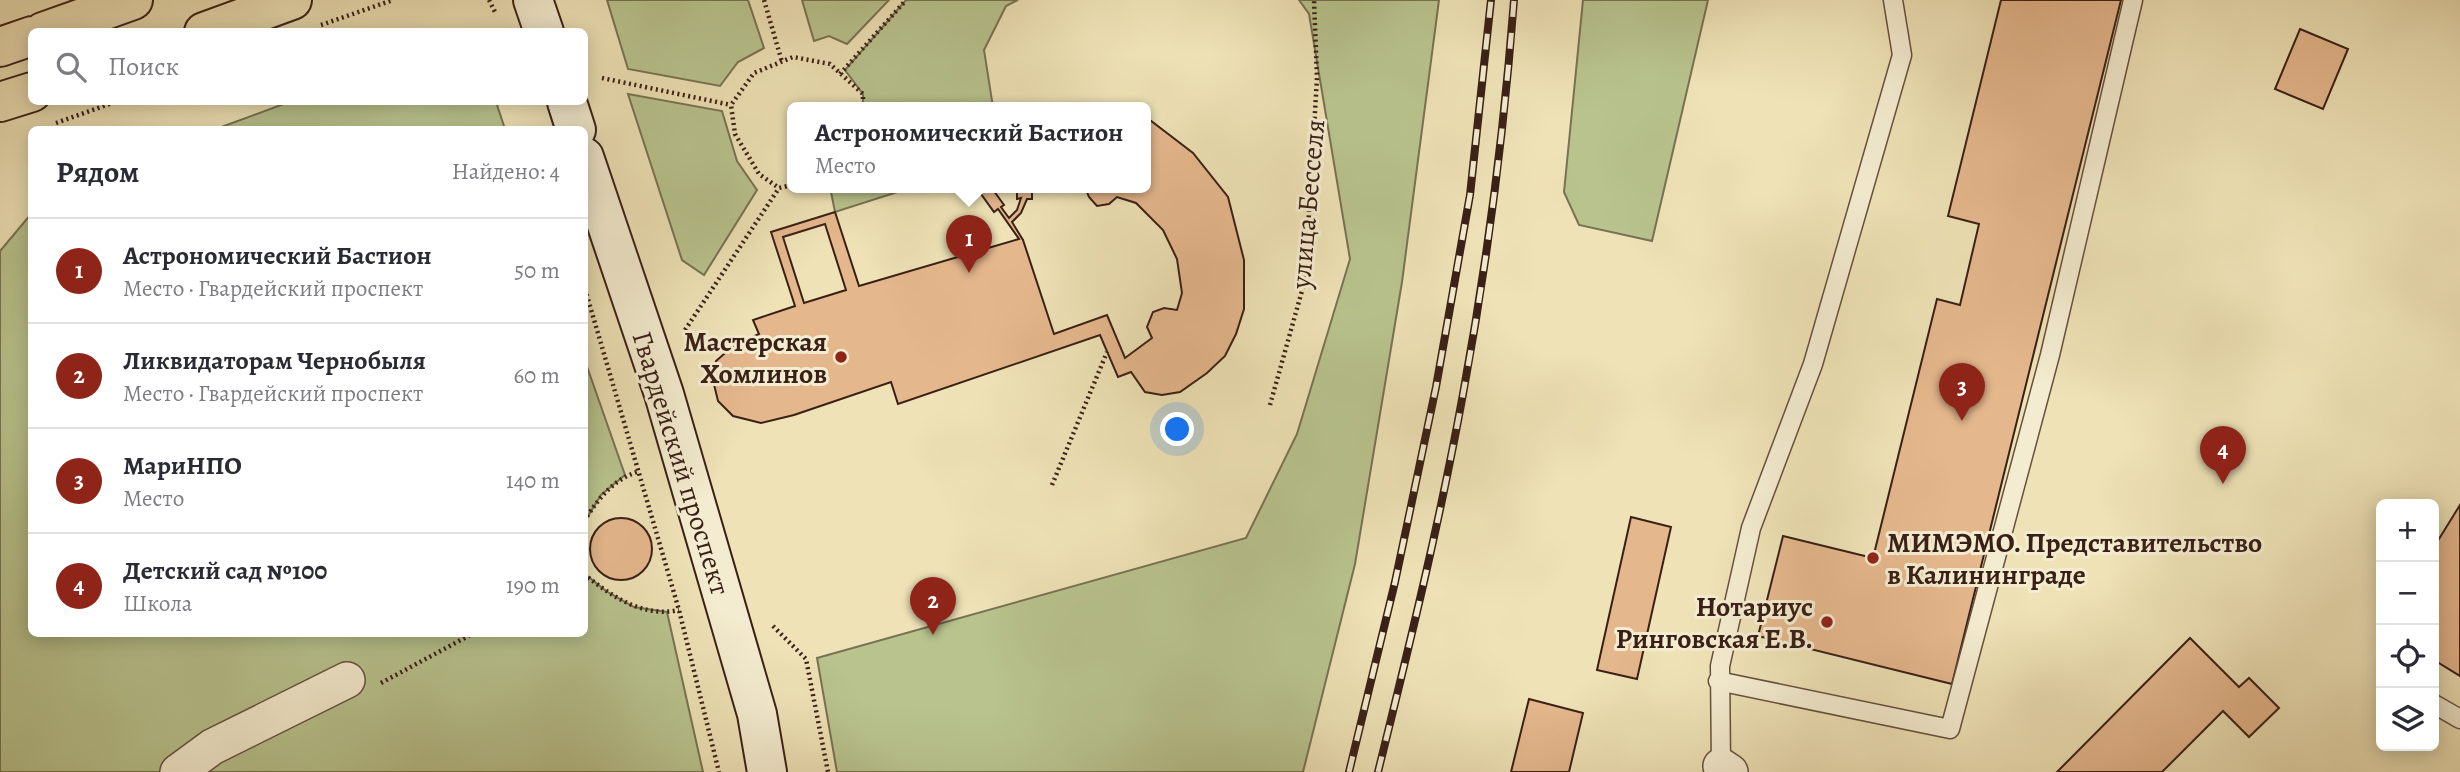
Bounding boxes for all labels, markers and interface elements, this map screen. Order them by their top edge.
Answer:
search box [28,28,588,105]
icon: search [52,48,90,86]
text: Поиск [108,49,179,84]
popup [787,102,1151,193]
text: Астрономический Бастион [815,115,1123,150]
street label: улица Бесселя [1282,118,1334,291]
text: Место [815,150,876,181]
text: Рядом [56,152,139,192]
text: Найдено: 4 [452,156,560,187]
pin: 1 [946,215,992,273]
text: Астрономический Бастион [123,238,432,273]
text: 1 [75,255,83,286]
text: 50 m [514,255,560,286]
text: Место · Гвардейский проспект [123,273,423,304]
place label: Мастерская Хомлинов [683,323,827,393]
street label: Гвардейский проспект [623,327,739,600]
text: Ликвидаторам Чернобыля [123,343,426,378]
marker: Мастерская Хомлинов [833,349,849,365]
text: 2 [73,360,85,391]
text: 60 m [513,360,560,391]
pin: 3 [1939,363,1985,421]
text: Место · Гвардейский проспект [123,378,423,409]
your location [1160,412,1194,446]
pin: 4 [2200,426,2246,484]
text: МариНПО [123,448,242,483]
text: 3 [74,465,84,496]
text: 140 m [506,465,560,496]
text: Место [123,483,184,514]
map controls [2376,499,2439,751]
button: + [2376,499,2439,562]
place label: МИМЭМО. Представительство в Калининграде [1887,524,2262,594]
marker: МИМЭМО. Представительство в Калининграде [1865,550,1881,566]
text: Детский сад №100 [123,553,327,588]
button: − [2376,562,2439,625]
text: 4 [74,570,84,601]
text: 190 m [506,570,560,601]
pin: 2 [910,577,956,635]
text: Школа [123,588,192,619]
place label: Нотариус Ринговская Е.В. [1616,588,1813,658]
marker: Нотариус Ринговская Е.В. [1819,614,1835,630]
button: locate [2376,625,2439,688]
button: layers [2376,688,2439,751]

